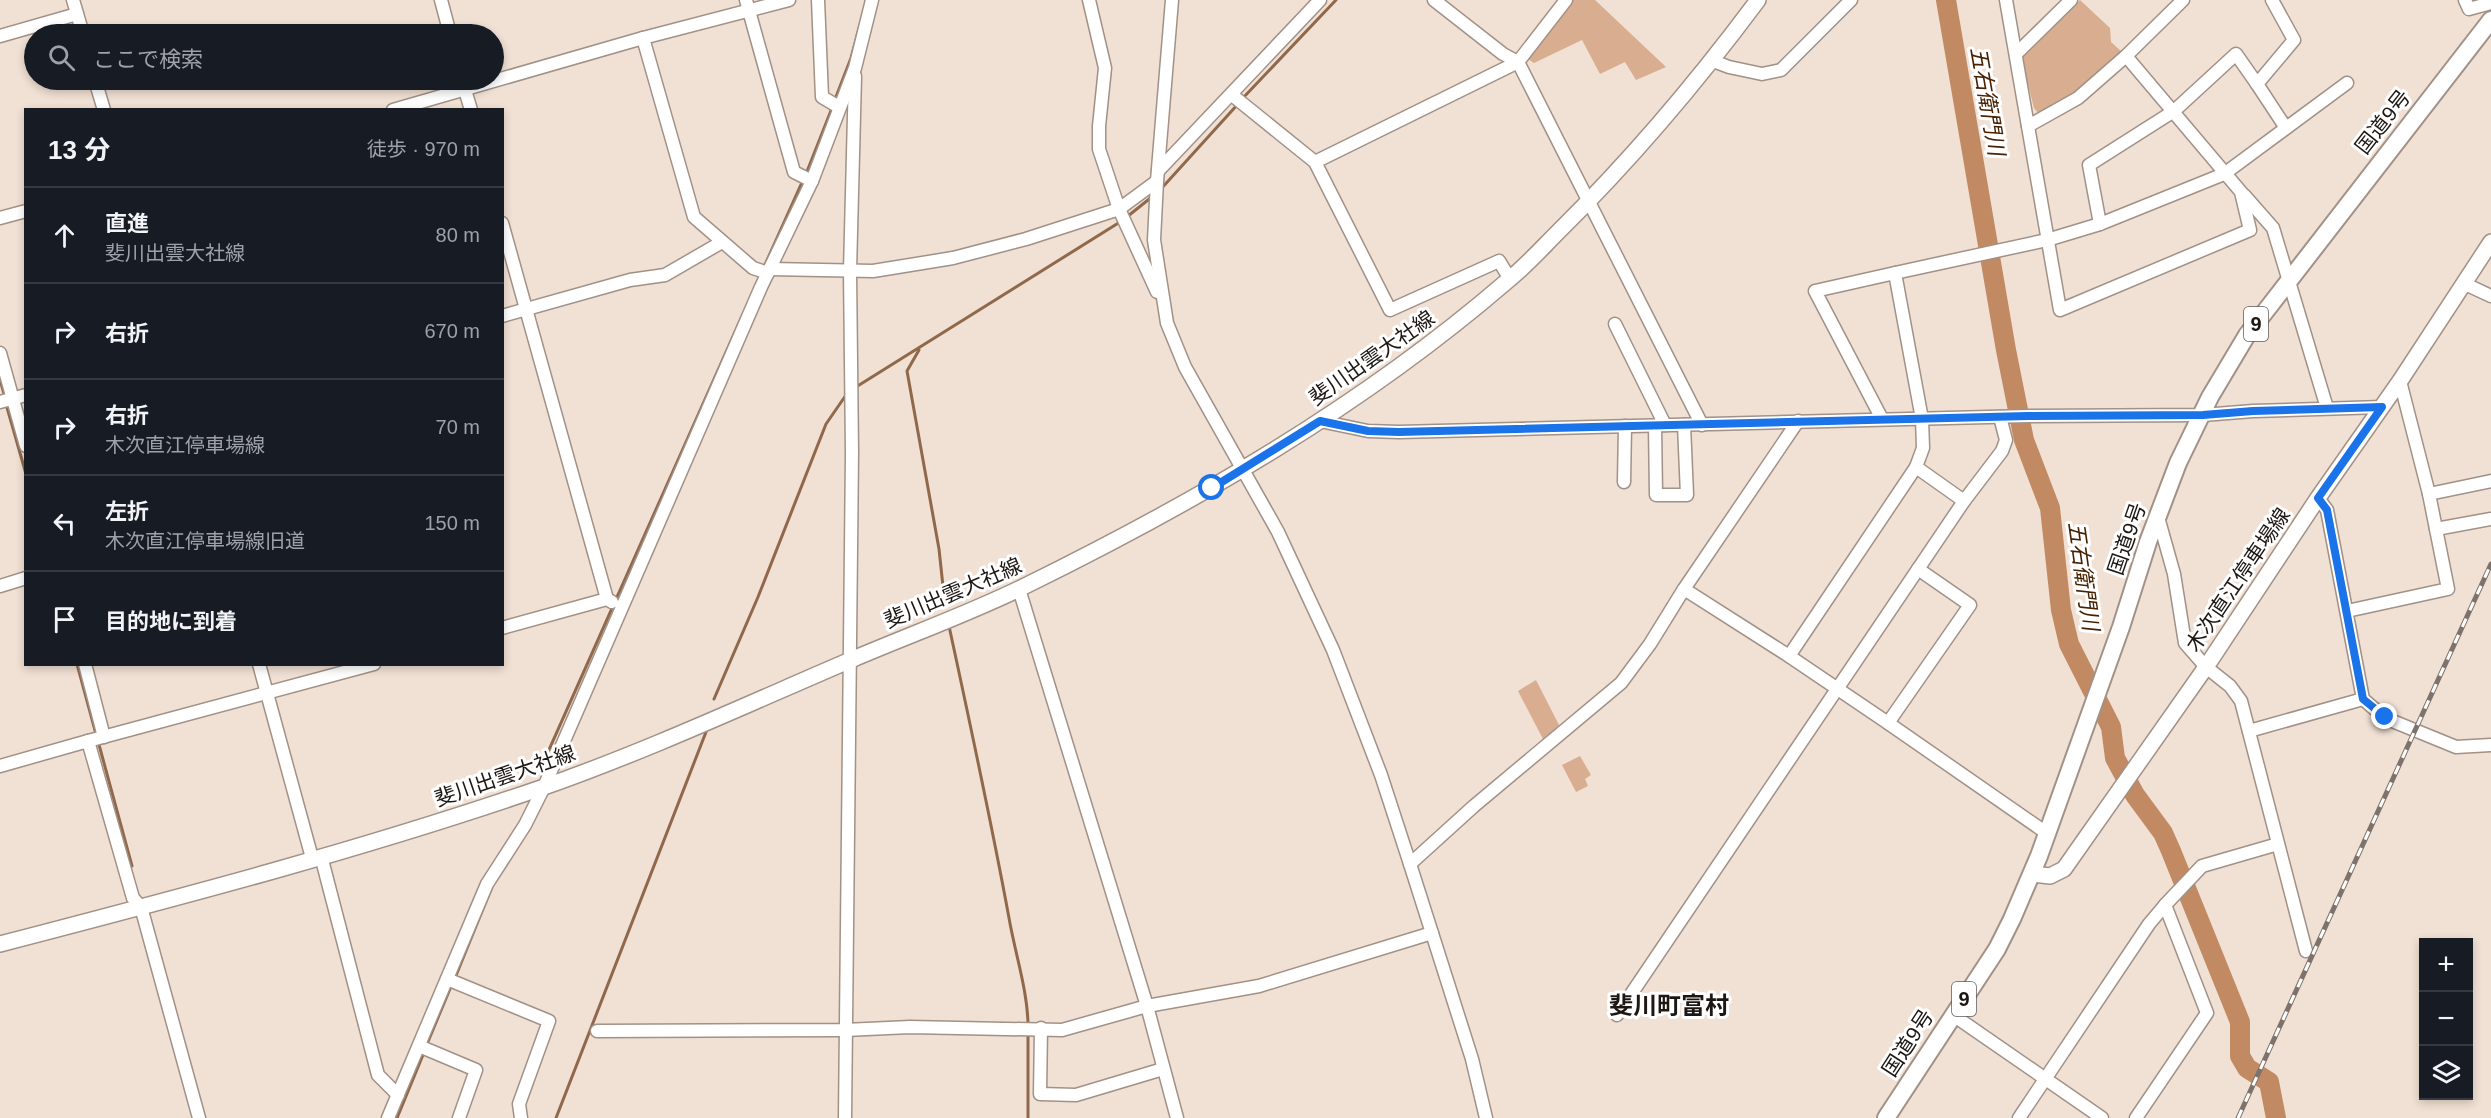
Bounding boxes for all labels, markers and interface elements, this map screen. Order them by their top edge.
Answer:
search box [24,24,504,90]
icon: search [45,41,78,74]
water label: 五右衛門川 [1966,45,2010,159]
text: ここで検索 [93,47,203,72]
street label: 国道9号 [2351,85,2415,158]
text: 13 分 [48,135,110,165]
text: 徒歩 · 970 m [367,138,480,160]
text: 直進 [105,211,149,236]
icon: ahead [48,219,81,252]
text: 80 m [436,224,480,246]
text: 斐川出雲大社線 [105,242,245,264]
street label: 斐川出雲大社線 [1305,306,1439,409]
road number: 9 [2244,307,2268,341]
icon: right [48,315,81,348]
text: 670 m [424,320,480,342]
text: 右折 [105,321,149,346]
text: 右折 [105,403,149,428]
icon: right [48,411,81,444]
text: 70 m [436,416,480,438]
text: 木次直江停車場線 [105,434,265,456]
route start [1198,474,1224,500]
text: 左折 [105,499,149,524]
street label: 国道9号 [2103,500,2150,578]
street label: 木次直江停車場線 [2181,504,2294,656]
icon: left [48,507,81,540]
text: 150 m [424,512,480,534]
water label: 五右衛門川 [2063,520,2104,634]
text: 木次直江停車場線旧道 [105,530,305,552]
street label: 斐川出雲大社線 [881,553,1025,632]
icon: arrive [48,603,81,636]
text: 目的地に到着 [105,609,237,634]
route end [2371,703,2397,729]
street label: 斐川出雲大社線 [432,741,578,810]
map controls [2419,938,2473,1100]
button: + [2419,938,2473,992]
road number: 9 [1952,982,1976,1016]
district label: 斐川町富村 [1609,992,1729,1019]
button: − [2419,992,2473,1046]
street label: 国道9号 [1878,1005,1938,1080]
button: layers [2419,1046,2473,1100]

